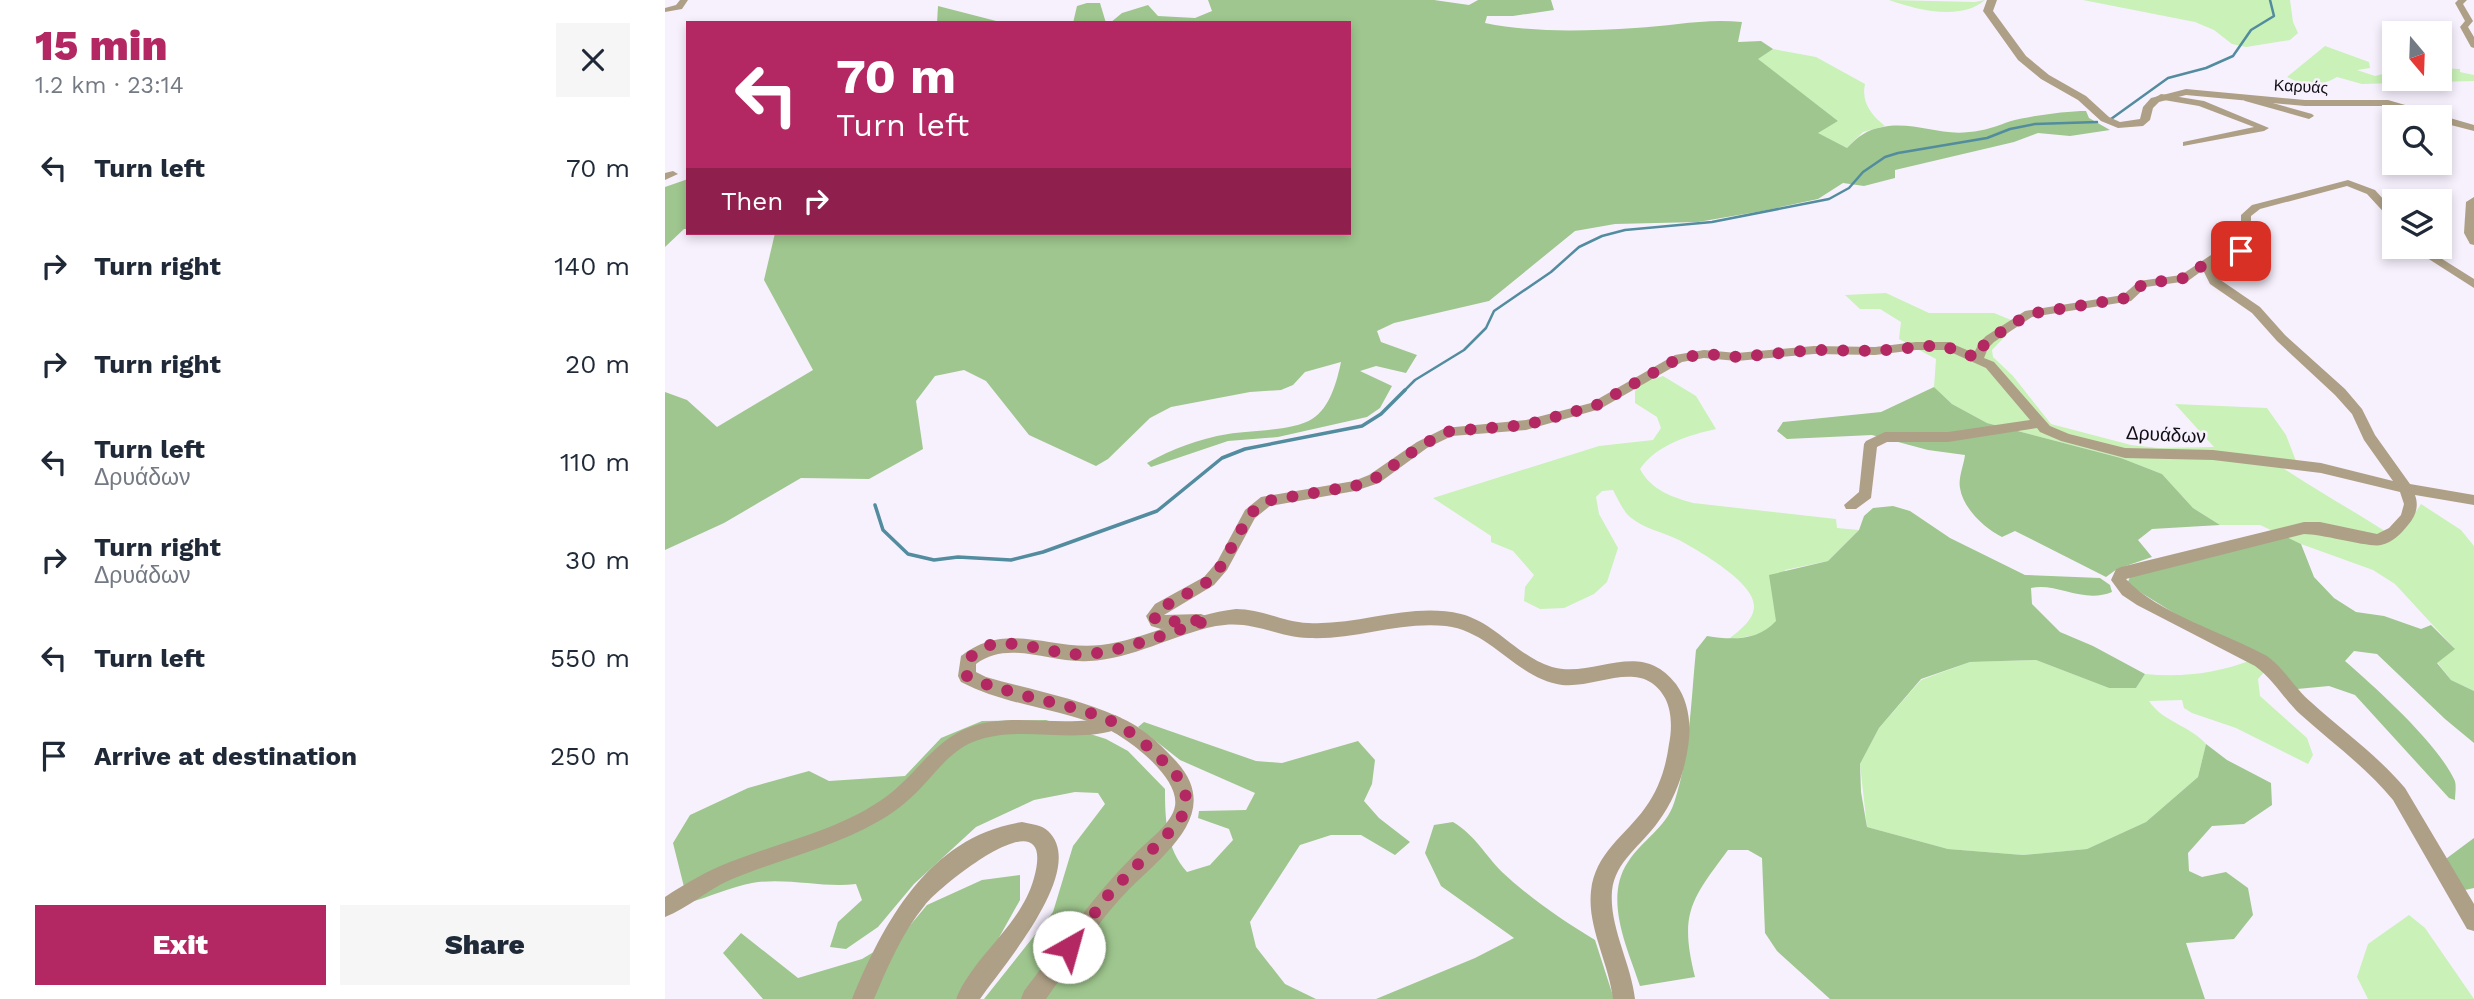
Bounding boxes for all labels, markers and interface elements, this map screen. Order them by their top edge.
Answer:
text: 15 min [35,21,167,70]
north arrow [2382,21,2452,91]
map controls [2382,21,2452,259]
button: close [556,23,630,97]
text: 70 m [836,47,956,105]
icon: left [721,49,812,140]
text: 1.2 km · 23:14 [35,72,184,99]
street label: Καρυάς [2273,76,2329,97]
button: search [2382,105,2452,175]
text: Turn left [836,106,969,144]
icon: left [35,149,73,187]
text: Turn left [94,153,205,183]
text: 70 m [566,153,630,183]
icon: right [797,182,835,220]
text: Then [721,186,783,216]
button: layers [2382,189,2452,259]
pin [2211,221,2271,281]
icon: arrive [2222,232,2260,270]
icon: right [35,247,73,285]
text: Turn right [94,251,221,281]
text: 140 m [554,251,630,281]
icon: right [35,345,73,383]
text: Turn right [94,349,221,379]
text: 20 m [565,349,630,379]
street label: Δρυάδων [2126,421,2206,448]
text: Turn left [94,434,205,464]
icon: left [35,443,73,481]
text: 110 m [560,447,630,477]
text: Δρυάδων [94,464,191,491]
text: Turn right [94,532,221,562]
icon: right [35,541,73,579]
text: 30 m [565,545,630,575]
text: Δρυάδων [94,562,191,589]
icon: left [35,639,73,677]
text: Turn left [94,643,205,673]
text: 550 m [550,643,630,673]
icon: arrive [35,737,73,775]
text: Arrive at destination [94,741,357,771]
text: 250 m [550,741,630,771]
button: Exit [35,905,326,985]
button: Share [340,905,630,985]
position arrow [1032,910,1106,984]

